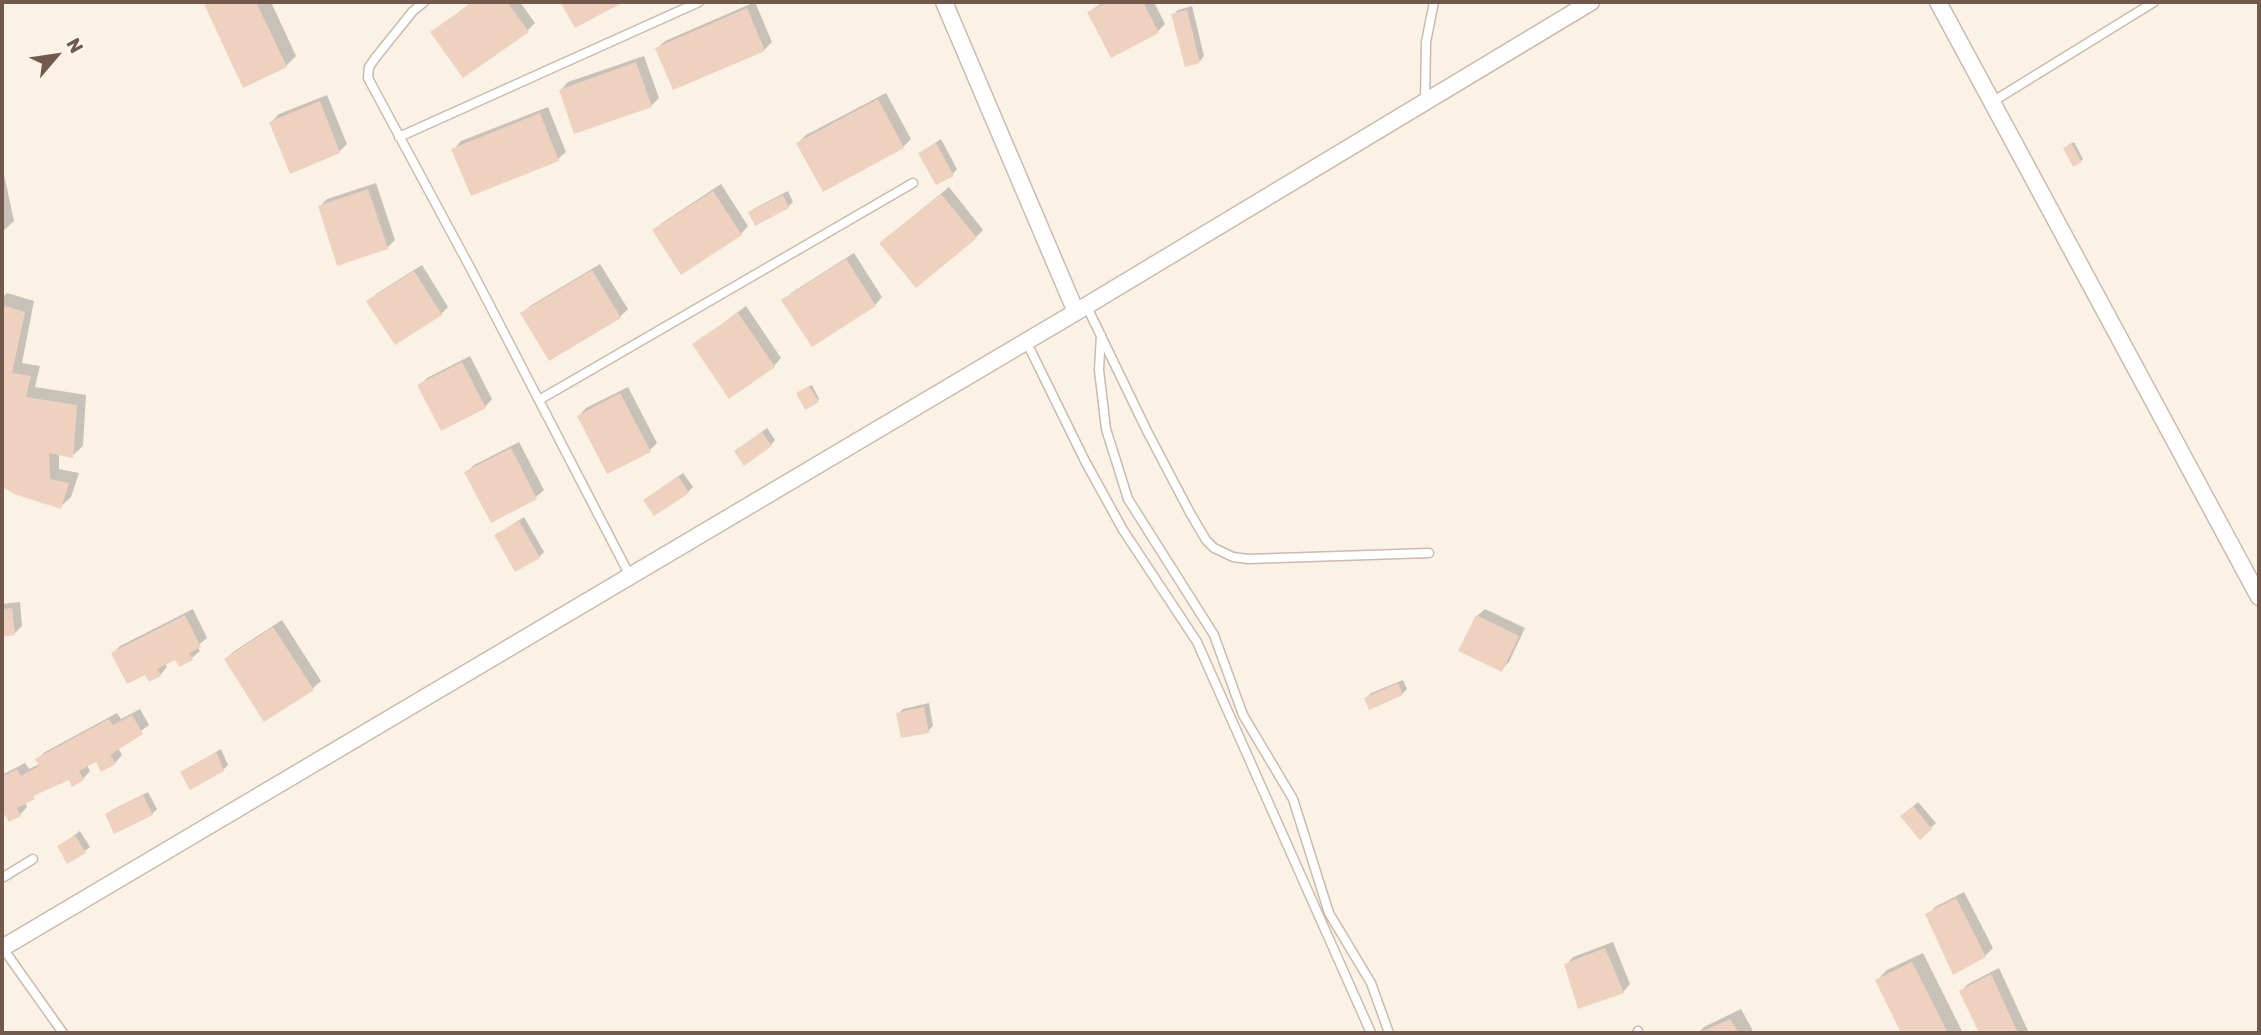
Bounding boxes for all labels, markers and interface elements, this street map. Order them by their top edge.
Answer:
north arrow [21,21,91,91]
text: N [61,34,88,57]

